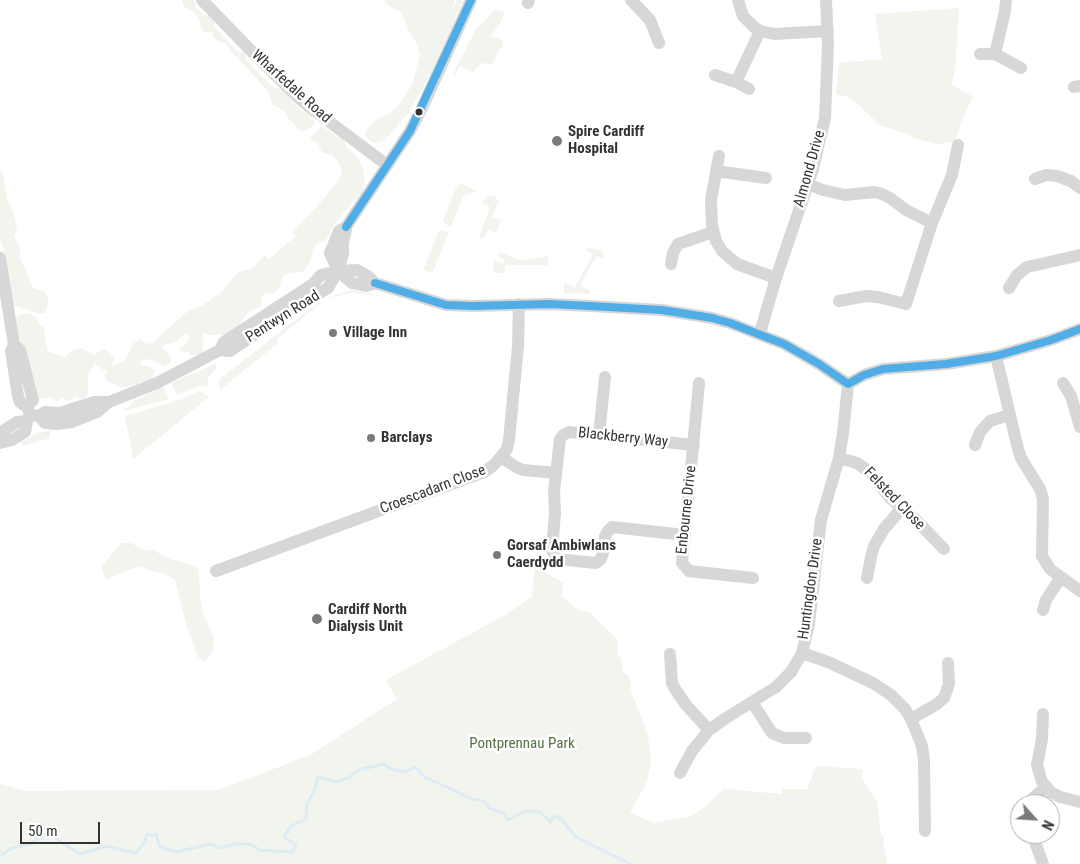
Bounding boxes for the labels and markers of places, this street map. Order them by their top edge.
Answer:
unlabelled marker [414,107,424,117]
place label: Spire Cardiff Hospital [568,123,644,158]
marker: Spire Cardiff Hospital [550,134,564,148]
place label: Village Inn [343,324,407,342]
marker: Village Inn [327,327,339,339]
place label: Barclays [381,429,432,447]
marker: Barclays [365,432,377,444]
place label: Gorsaf Ambiwlans Caerdydd [507,537,616,572]
marker: Gorsaf Ambiwlans Caerdydd [491,549,503,561]
place label: Cardiff North Dialysis Unit [328,601,407,636]
marker: Cardiff North Dialysis Unit [310,612,324,626]

